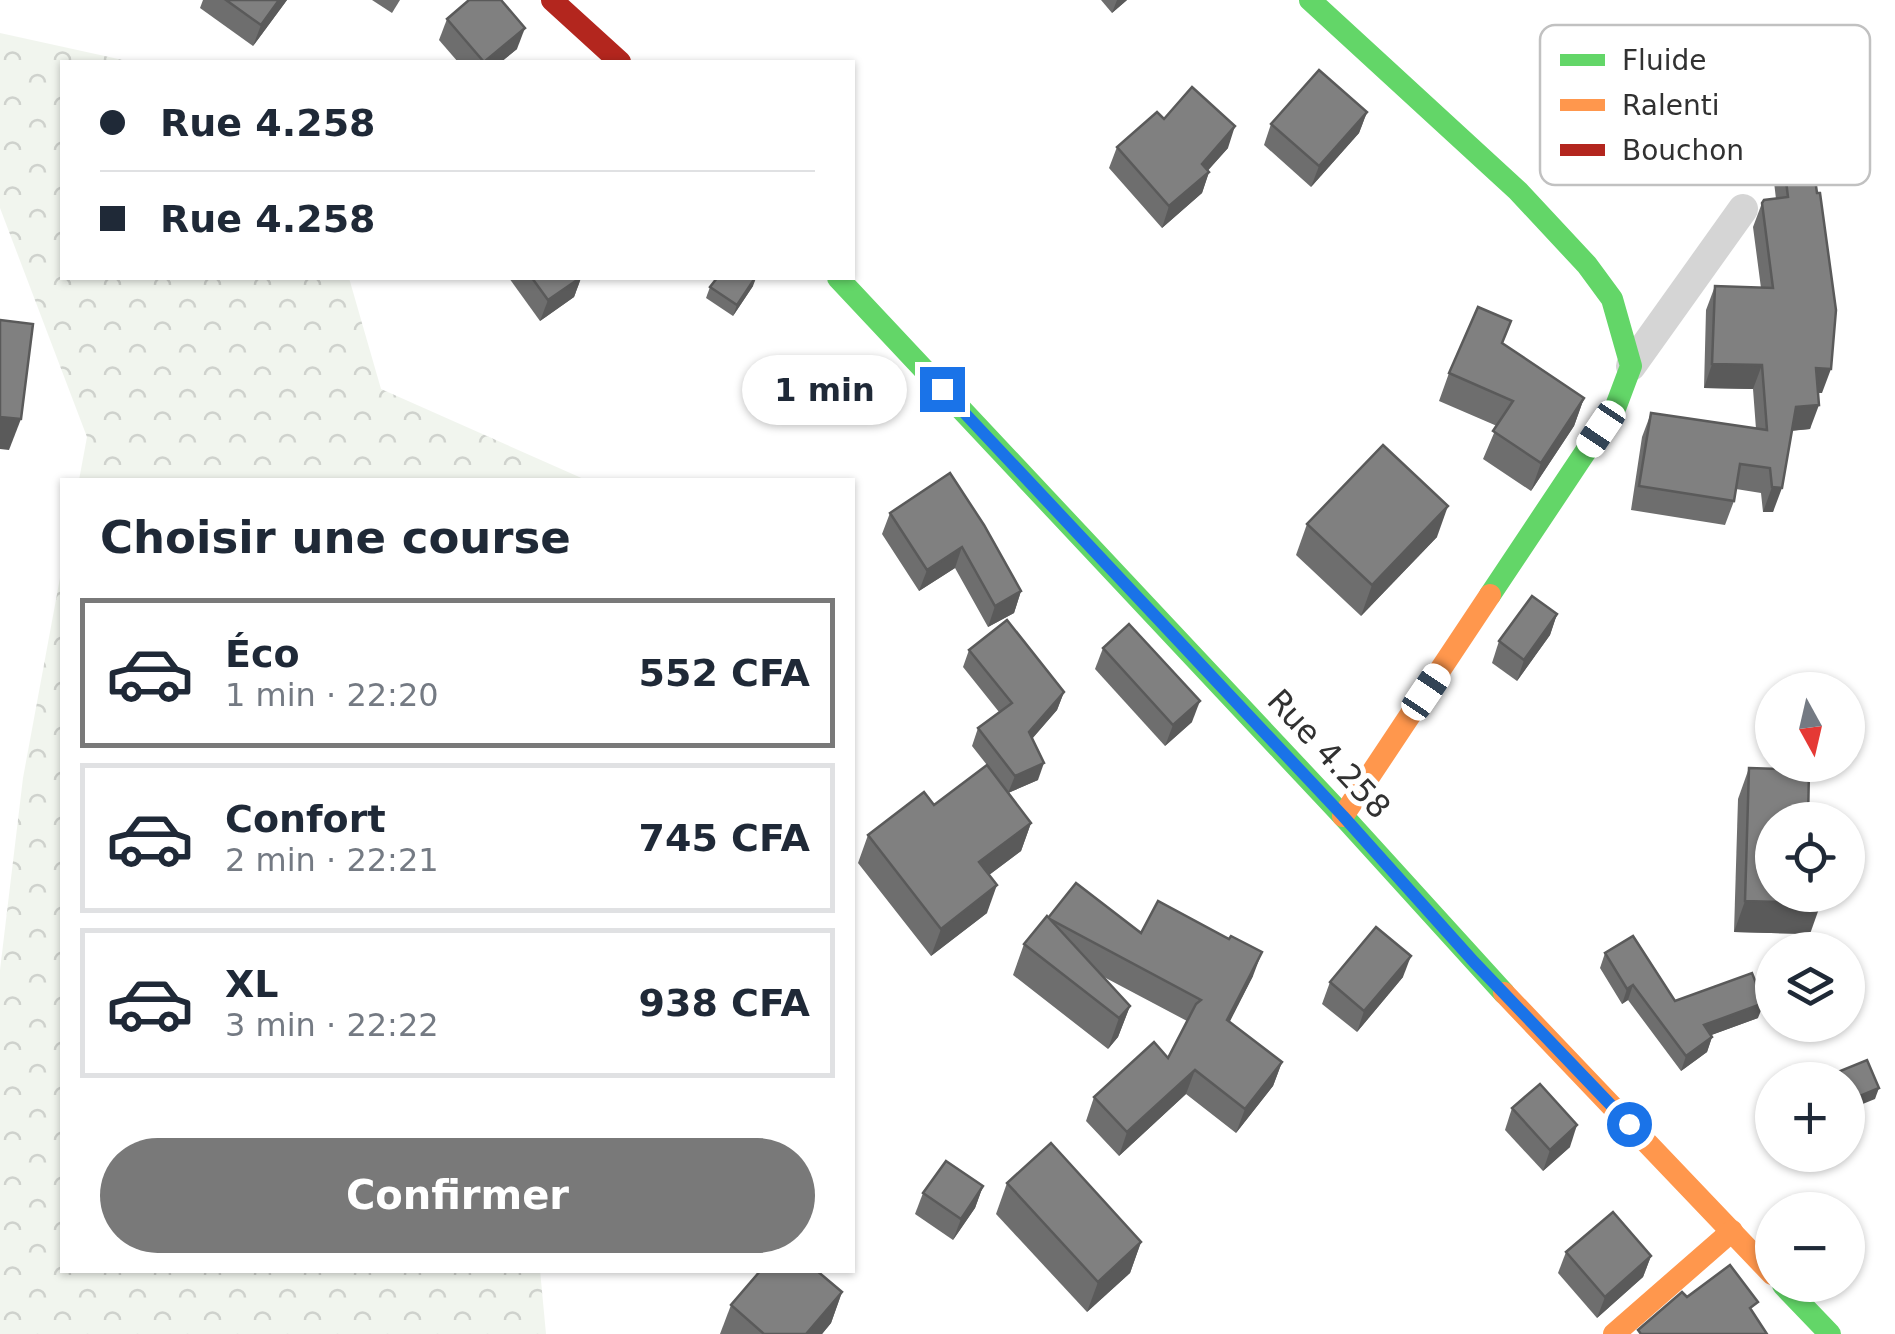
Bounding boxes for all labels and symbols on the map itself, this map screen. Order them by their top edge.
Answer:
legend [1540,25,1870,185]
text: Fluide [1622,44,1706,77]
text: Ralenti [1622,89,1720,122]
text: Bouchon [1622,134,1744,167]
callout: 1 min [742,354,907,424]
route end [920,367,965,412]
car [1572,396,1630,462]
car [1397,659,1455,725]
north arrow [1755,672,1865,782]
street label: Rue 4.258 [1260,682,1398,826]
route start [1607,1102,1652,1147]

